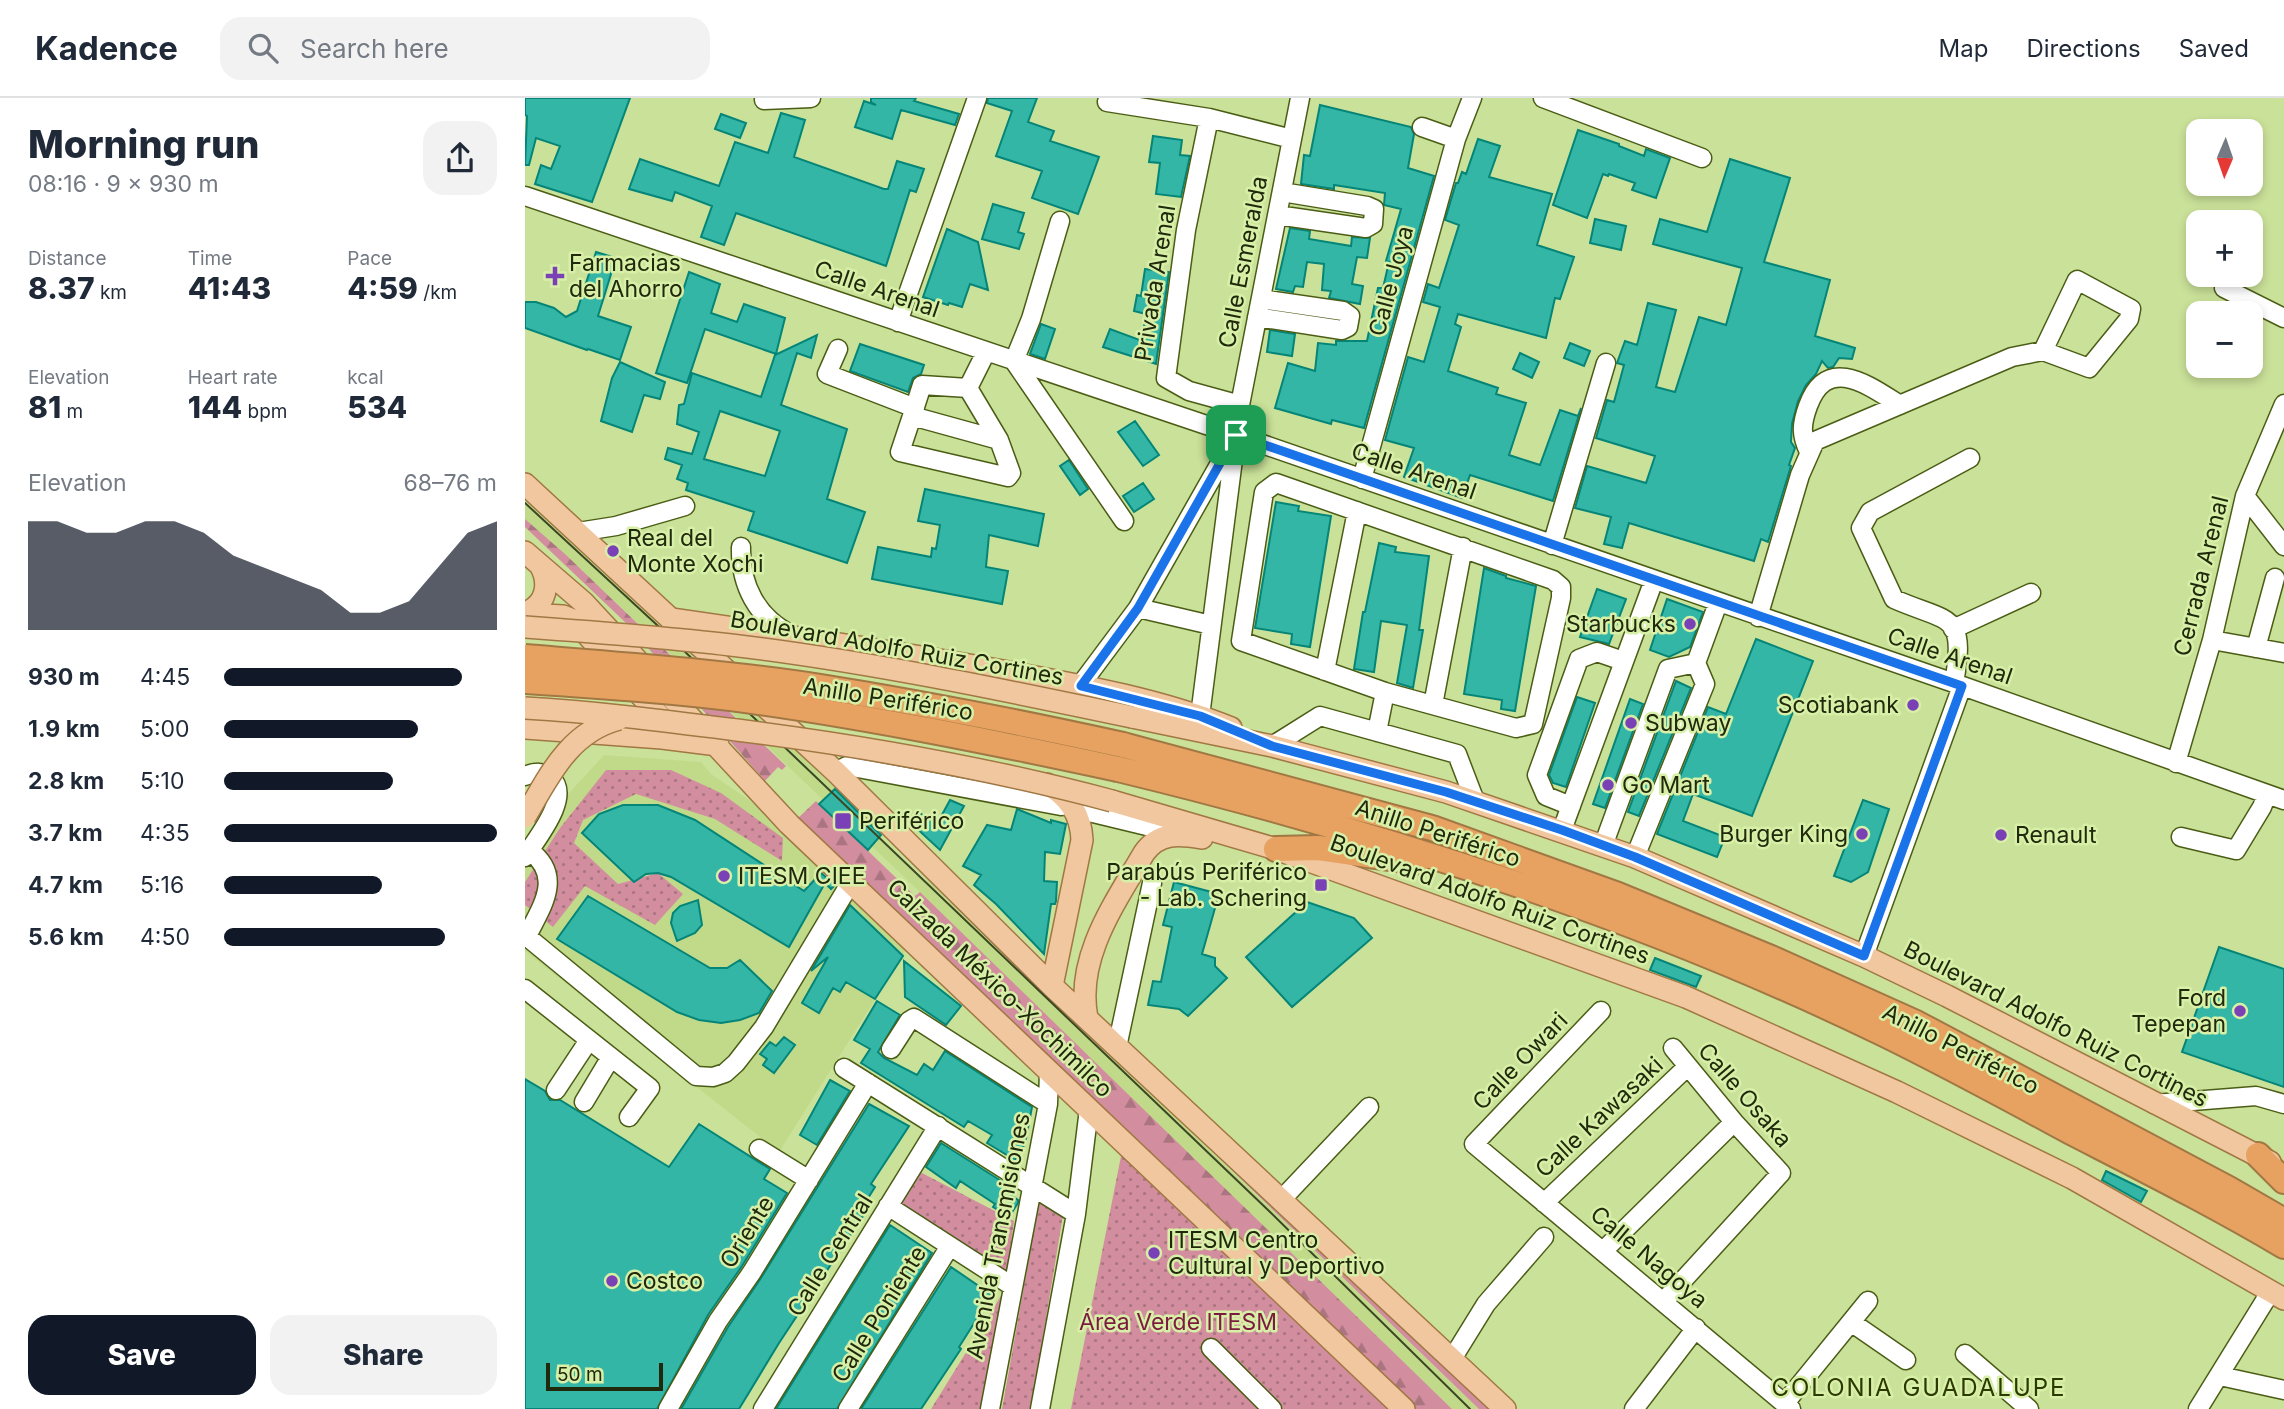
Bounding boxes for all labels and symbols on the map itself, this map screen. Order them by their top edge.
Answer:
north arrow [2186,119,2263,196]
street label: Calle Esmeralda [1213,174,1273,350]
street label: Privada Arenal [1129,203,1181,363]
street label: Calle Joya [1363,223,1419,339]
place label: Farmacias del Ahorro [569,249,683,303]
street label: Calle Arenal [811,255,943,323]
marker: Farmacias del Ahorro [547,268,563,284]
pin [1206,405,1266,465]
street label: Calle Arenal [1348,437,1480,505]
street label: Cerrada Arenal [2168,493,2234,659]
place label: Real del Monte Xochi [627,524,763,578]
marker: Real del Monte Xochi [605,543,621,559]
street label: Boulevard Adolfo Ruiz Cortines [728,605,1066,691]
place label: Starbucks [1566,610,1676,638]
marker: Starbucks [1682,616,1698,632]
street label: Calle Arenal [1884,622,2016,690]
street label: Anillo Periférico [801,672,975,726]
place label: Scotiabank [1778,691,1899,719]
marker: Scotiabank [1905,697,1921,713]
place label: Subway [1645,709,1731,737]
marker: Subway [1623,715,1639,731]
place label: Go Mart [1622,771,1710,799]
marker: Go Mart [1600,777,1616,793]
street label: Anillo Periférico [1352,793,1524,873]
place label: Periférico [859,807,964,835]
marker: Periférico [833,811,853,831]
place label: Burger King [1719,820,1848,848]
place label: Renault [2015,821,2097,849]
marker: Burger King [1854,826,1870,842]
marker: Renault [1993,827,2009,843]
street label: Boulevard Adolfo Ruiz Cortines [1326,828,1654,970]
place label: Parabús Periférico - Lab. Schering [1106,858,1307,912]
place label: ITESM CIEE [738,862,865,890]
marker: ITESM CIEE [716,868,732,884]
street label: Calzada México-Xochimilco [882,873,1118,1103]
marker: Parabús Periférico - Lab. Schering [1313,877,1329,893]
street label: Boulevard Adolfo Ruiz Cortines [1899,935,2213,1113]
place label: Ford Tepepan [2131,984,2226,1038]
street label: Anillo Periférico [1878,998,2044,1100]
marker: Ford Tepepan [2232,1003,2248,1019]
street label: Calle Owari [1467,1006,1573,1116]
street label: Calle Osaka [1692,1037,1798,1153]
street label: Calle Kawasaki [1529,1051,1669,1183]
street label: Avenida Transmisiones [960,1111,1036,1361]
street label: Calle Central [781,1189,879,1321]
street label: Oriente [714,1191,780,1273]
street label: Calle Nagoya [1585,1200,1713,1314]
place label: ITESM Centro Cultural y Deportivo [1168,1226,1385,1280]
street label: Calle Poniente [826,1240,932,1388]
marker: ITESM Centro Cultural y Deportivo [1146,1245,1162,1261]
place label: Costco [626,1267,703,1295]
marker: Costco [604,1273,620,1289]
park label: Área Verde ITESM [1079,1308,1277,1336]
scale bar [546,1360,663,1392]
district label: COLONIA GUADALUPE [1771,1373,2067,1402]

